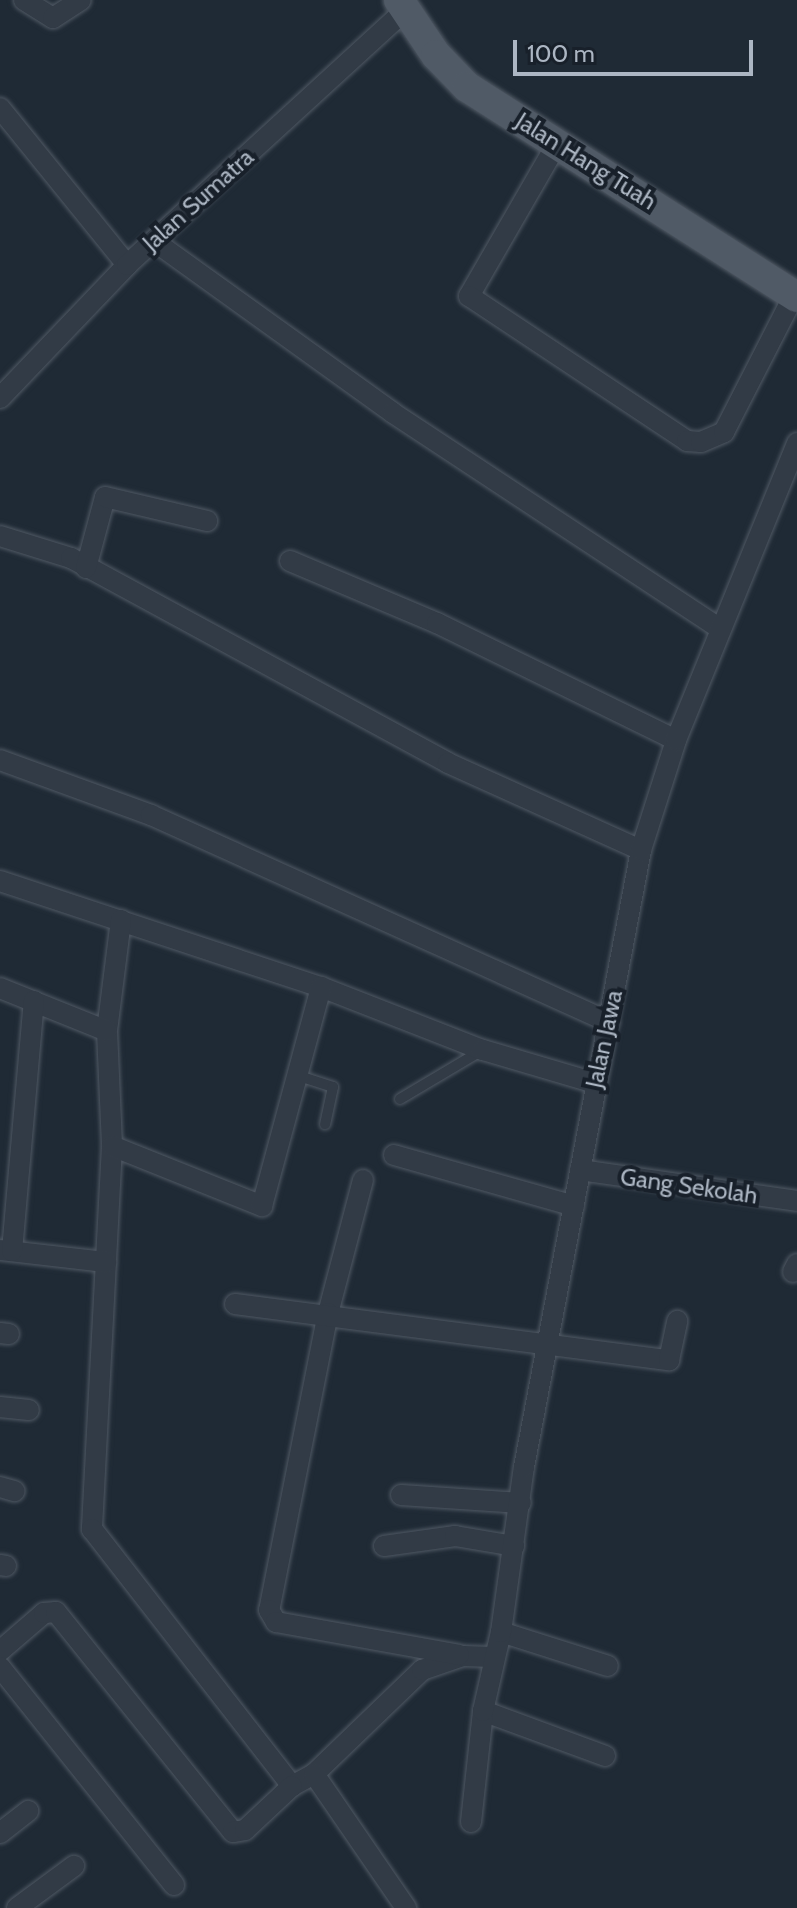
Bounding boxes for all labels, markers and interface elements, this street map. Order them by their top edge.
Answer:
scale bar [517,24,757,74]
text: 100 m [527,39,595,68]
street label: Jalan Hang Tuah [510,106,662,216]
street label: Jalan Sumatra [137,143,259,257]
street label: Jalan Jawa [580,987,628,1091]
street label: Gang Sekolah [619,1162,759,1210]

